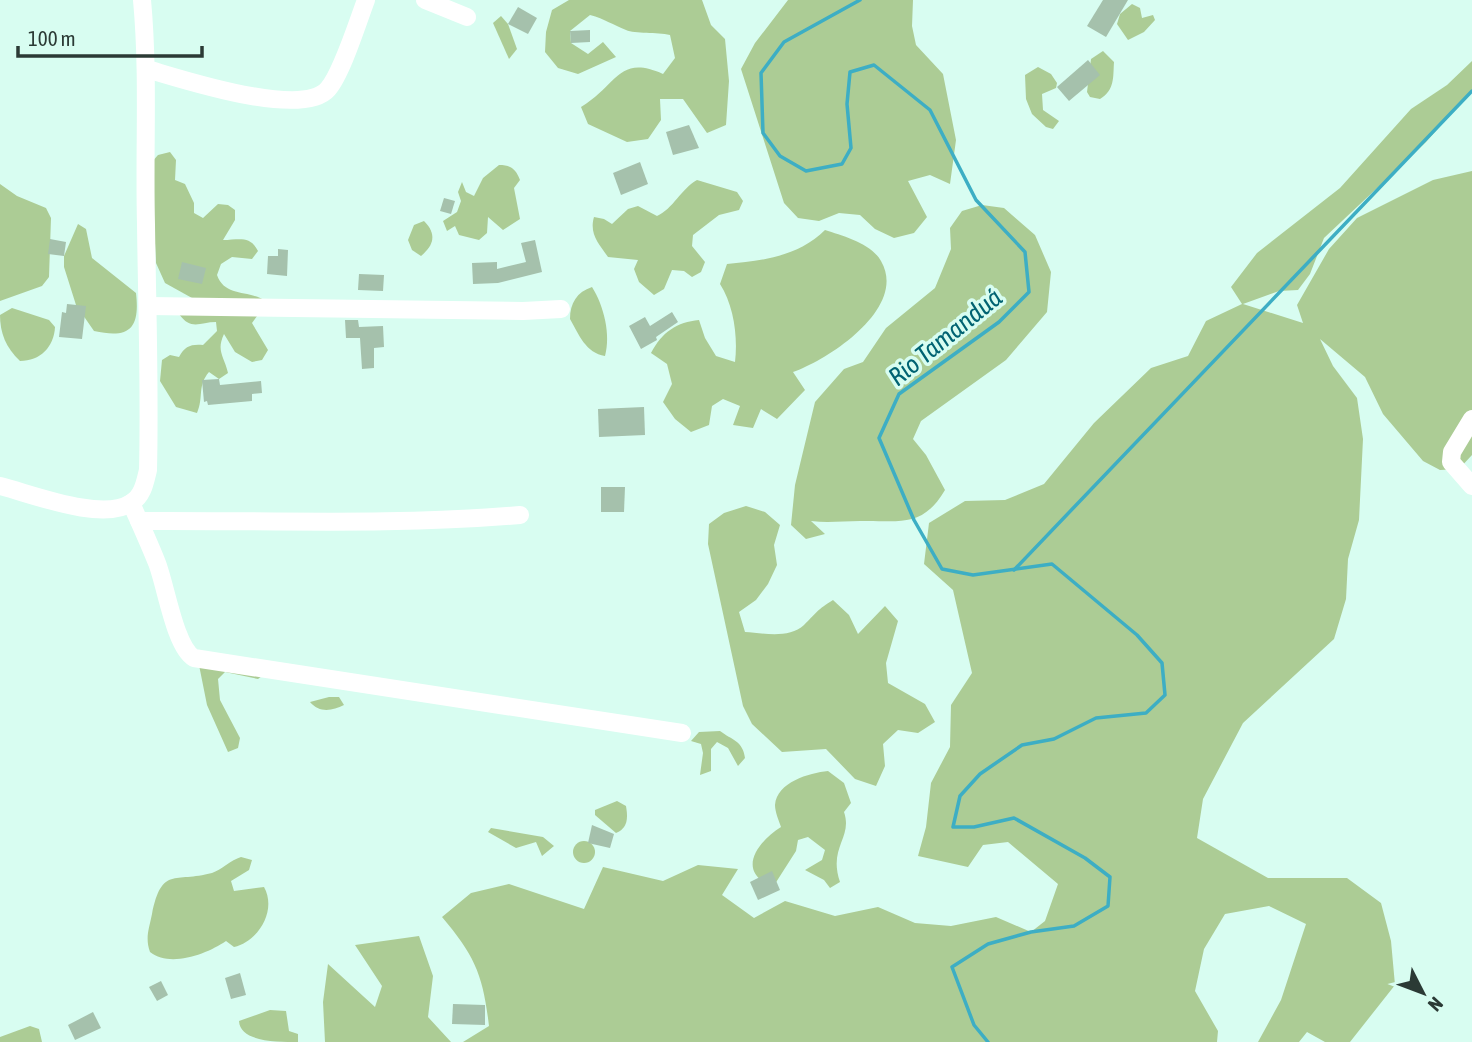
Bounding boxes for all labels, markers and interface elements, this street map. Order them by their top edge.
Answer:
scale bar [18,14,201,58]
text: 100 m [28,26,76,50]
water label: Rio Tamanduá [882,282,1008,392]
north arrow [1388,958,1458,1028]
text: N [1424,993,1448,1016]

